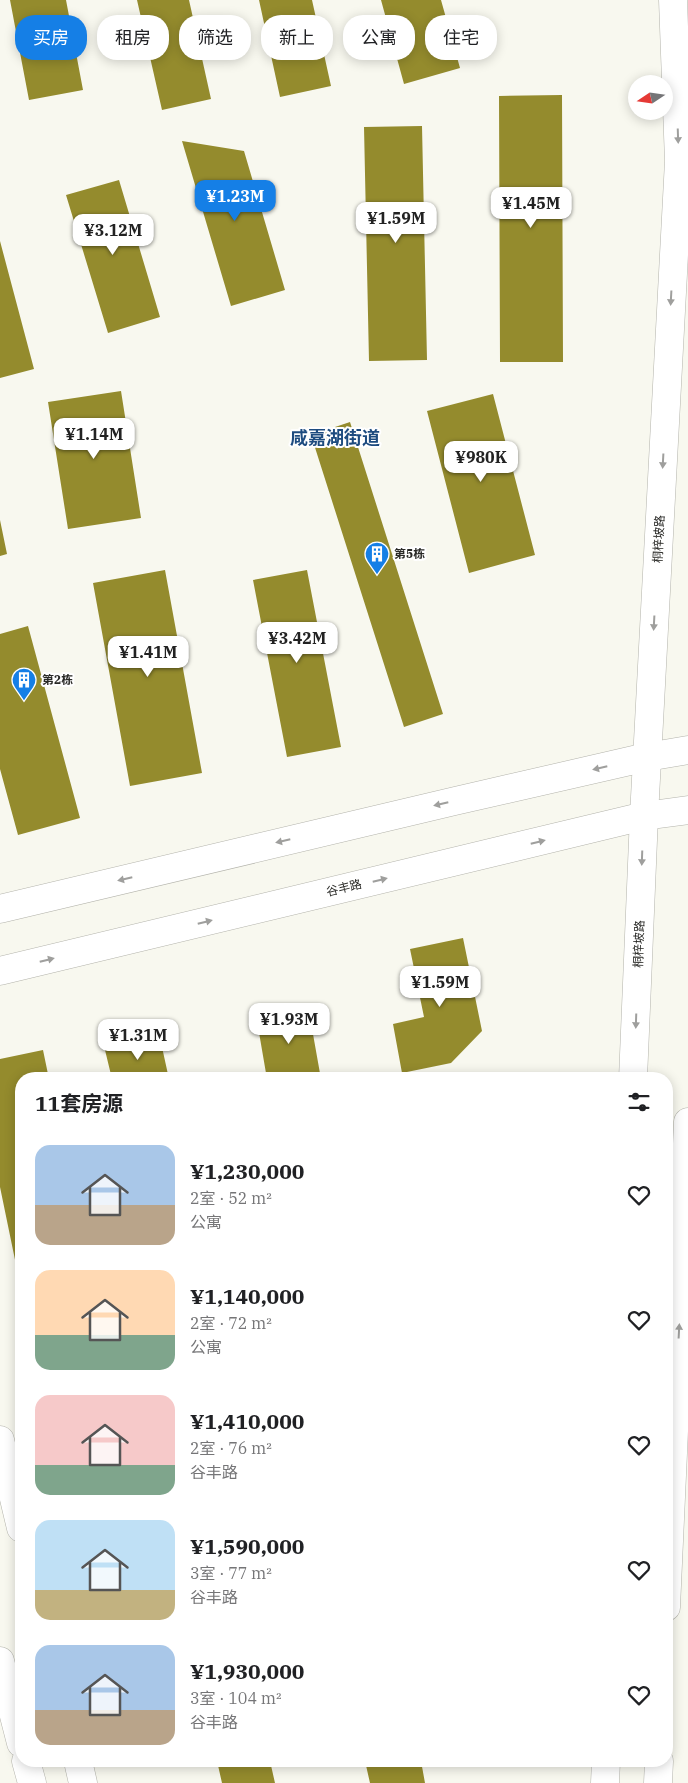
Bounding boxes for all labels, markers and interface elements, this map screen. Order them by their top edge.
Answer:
chip: 买房 [15,15,87,60]
chip: 租房 [97,15,169,60]
chip: 筛选 [179,15,251,60]
chip: 新上 [261,15,333,60]
chip: 公寓 [343,15,415,60]
chip: 住宅 [425,15,497,60]
north arrow [628,75,672,120]
map controls [628,75,673,120]
one-way arrow [674,128,682,144]
pin: ¥1.23M [194,180,276,222]
text: ¥1.23M [206,186,264,206]
pin: ¥1.45M [490,186,572,229]
text: ¥1.45M [502,193,560,213]
pin: ¥1.59M [355,202,437,244]
text: ¥1.59M [367,208,425,228]
pin: ¥3.12M [72,214,154,256]
text: ¥3.12M [84,220,142,240]
one-way arrow [667,291,675,307]
pin: ¥1.14M [53,418,135,460]
text: ¥1.14M [65,424,123,444]
district label: 咸嘉湖街道 [290,426,380,449]
pin: ¥980K [446,440,516,483]
text: ¥980K [455,447,507,467]
one-way arrow [658,453,666,469]
street label: 桐梓坡路 [650,515,667,563]
building icon: 第5栋 [364,541,390,575]
place label: 第5栋 [394,546,425,561]
one-way arrow [650,615,658,631]
pin: ¥3.42M [256,622,338,664]
text: ¥3.42M [268,628,326,648]
pin: ¥1.41M [107,636,189,678]
text: ¥1.41M [119,642,177,662]
building icon: 第2栋 [11,667,37,701]
place label: 第2栋 [42,672,73,687]
one-way arrow [592,764,607,772]
one-way arrow [434,800,449,808]
one-way arrow [275,837,291,845]
one-way arrow [531,838,546,846]
one-way arrow [638,851,646,867]
one-way arrow [117,875,132,883]
street label: 谷丰路 [325,876,363,899]
one-way arrow [373,876,388,884]
one-way arrow [198,918,213,926]
street label: 桐梓坡路 [630,920,647,968]
one-way arrow [40,956,55,964]
pin: ¥1.59M [399,966,481,1008]
text: ¥1.59M [411,972,469,992]
pin: ¥1.93M [248,1002,330,1045]
text: ¥1.93M [260,1009,318,1029]
one-way arrow [631,1013,639,1029]
pin: ¥1.31M [97,1018,179,1061]
text: ¥1.31M [109,1025,167,1045]
icon: filters [625,1088,653,1116]
text: 11套房源 [35,1089,123,1117]
text: ¥1,230,000 [190,1157,304,1185]
icon: home [75,1165,135,1225]
icon: heart [625,1181,653,1209]
text: 2室 · 52 m² [190,1188,272,1208]
text: 公寓 [190,1212,222,1232]
text: ¥1,140,000 [190,1282,304,1310]
icon: home [75,1290,135,1350]
icon: heart [625,1306,653,1334]
text: 2室 · 72 m² [190,1313,272,1333]
one-way arrow [675,1323,683,1339]
text: 公寓 [190,1337,222,1357]
text: ¥1,410,000 [190,1407,304,1435]
icon: home [75,1415,135,1475]
icon: heart [625,1431,653,1459]
text: 2室 · 76 m² [190,1438,272,1458]
text: 谷丰路 [190,1462,238,1482]
text: ¥1,590,000 [190,1532,304,1560]
icon: home [75,1540,135,1600]
icon: heart [625,1556,653,1584]
text: 3室 · 77 m² [190,1563,272,1583]
text: 谷丰路 [190,1587,238,1607]
text: ¥1,930,000 [190,1657,304,1685]
icon: home [75,1665,135,1725]
icon: heart [625,1681,653,1709]
text: 3室 · 104 m² [190,1688,282,1708]
text: 谷丰路 [190,1712,238,1732]

